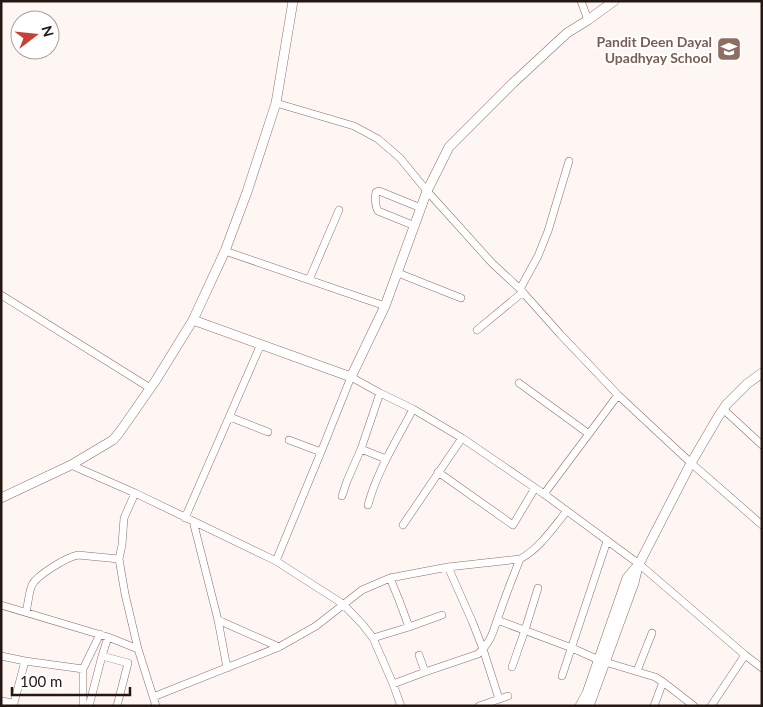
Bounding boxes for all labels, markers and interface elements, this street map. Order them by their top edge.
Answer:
north arrow [10,10,60,60]
text: N [38,24,58,39]
place label: Pandit Deen Dayal Upadhyay School [596,33,712,66]
school or university icon: Pandit Deen Dayal Upadhyay School [716,36,742,62]
scale bar [12,664,130,696]
text: 100 m [20,672,62,690]

